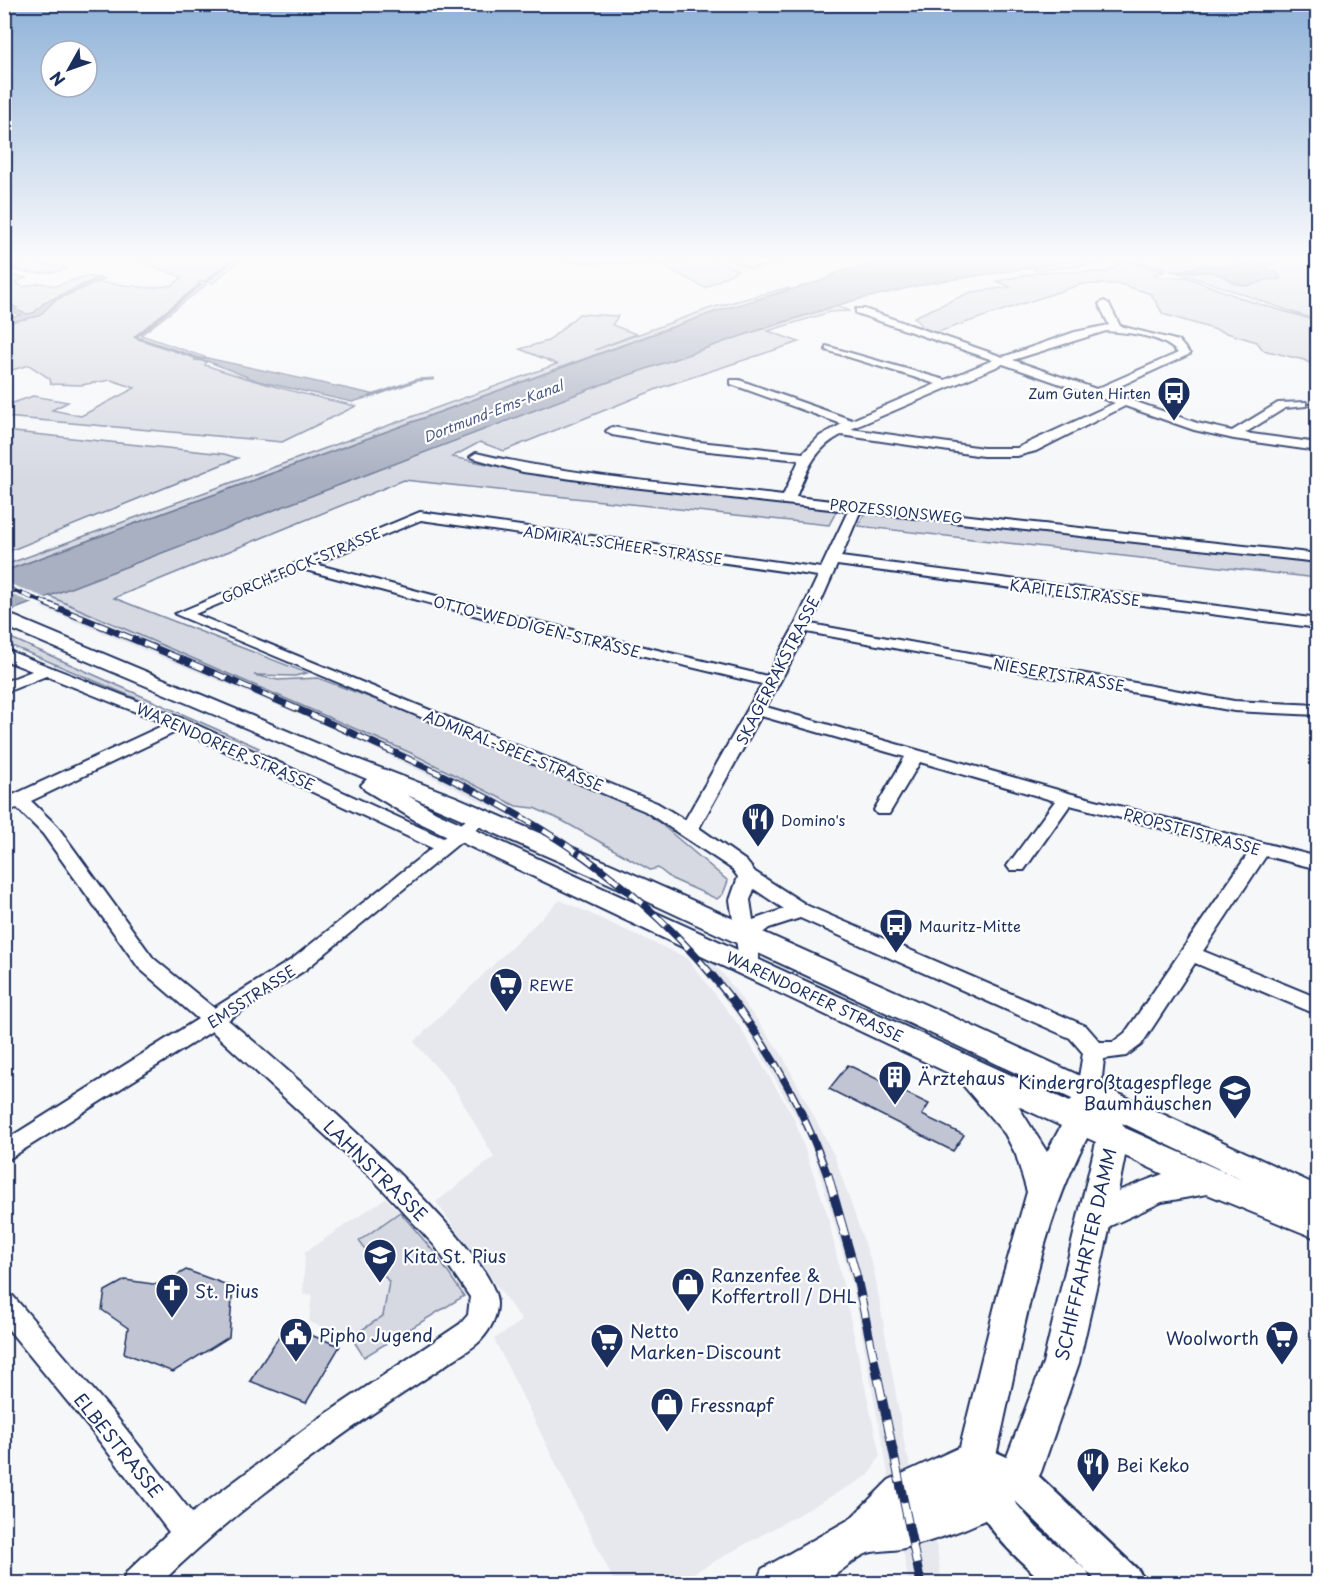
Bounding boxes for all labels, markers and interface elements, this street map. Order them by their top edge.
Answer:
north arrow [39,39,99,99]
text: N [43,67,70,92]
water label: Dortmund-Ems-Kanal [420,374,568,447]
bus stop icon: Zum Guten Hirten [1156,375,1192,422]
place label: Zum Guten Hirten [1028,383,1151,404]
street label: PROZESSIONSWEG [828,494,964,528]
street label: ADMIRAL-SCHEER-STRASSE [522,521,724,569]
street label: GORCH-FOCK-STRASSE [218,522,384,608]
street label: KAPITELSTRASSE [1008,573,1142,611]
street label: OTTO-WEDDIGEN-STRASSE [431,589,643,663]
street label: SKAGERRAKSTRASSE [729,592,825,748]
street label: NIESERTSTRASSE [992,651,1126,697]
street label: WARENDORFER STRASSE [133,696,319,796]
street label: ADMIRAL-SPEE-STRASSE [421,703,607,797]
restaurant icon: Domino's [740,801,776,848]
street label: PROPSTEISTRASSE [1121,802,1263,860]
place label: Domino's [781,808,846,831]
bus stop icon: Mauritz-Mitte [878,907,914,954]
place label: Mauritz-Mitte [919,914,1021,937]
street label: WARENDORFER STRASSE [723,945,907,1047]
street label: EMSSTRASSE [202,959,300,1033]
supermarket icon: REWE [488,966,524,1013]
place label: REWE [529,973,574,996]
building icon: Ärztehaus [877,1059,913,1106]
place label: Ärztehaus [918,1064,1005,1091]
place label: Kindergroßtagespflege Baumhäuschen [1018,1068,1212,1116]
school or university icon: Kindergroßtagespflege Baumhäuschen [1217,1073,1253,1120]
street label: LAHNSTRASSE [318,1113,434,1227]
street label: SCHIFFFAHRTER DAMM [1047,1145,1123,1363]
school or university icon: Kita St. Pius [362,1237,398,1284]
place label: Kita St. Pius [403,1242,506,1269]
place label: Ranzenfee & Koffertroll / DHL [711,1261,857,1309]
shop icon: Ranzenfee & Koffertroll / DHL [670,1266,706,1313]
church icon: St. Pius [154,1272,190,1319]
place label: St. Pius [195,1277,259,1304]
public building icon: Pipho Jugend [278,1316,314,1363]
place label: Netto Marken-Discount [630,1317,781,1365]
supermarket icon: Woolworth [1264,1319,1300,1366]
place label: Pipho Jugend [319,1321,433,1348]
supermarket icon: Netto Marken-Discount [589,1322,625,1369]
place label: Woolworth [1166,1324,1259,1351]
shop icon: Fressnapf [649,1386,685,1433]
street label: ELBESTRASSE [68,1387,170,1503]
place label: Fressnapf [690,1391,775,1418]
restaurant icon: Bei Keko [1075,1446,1111,1493]
place label: Bei Keko [1116,1451,1190,1478]

